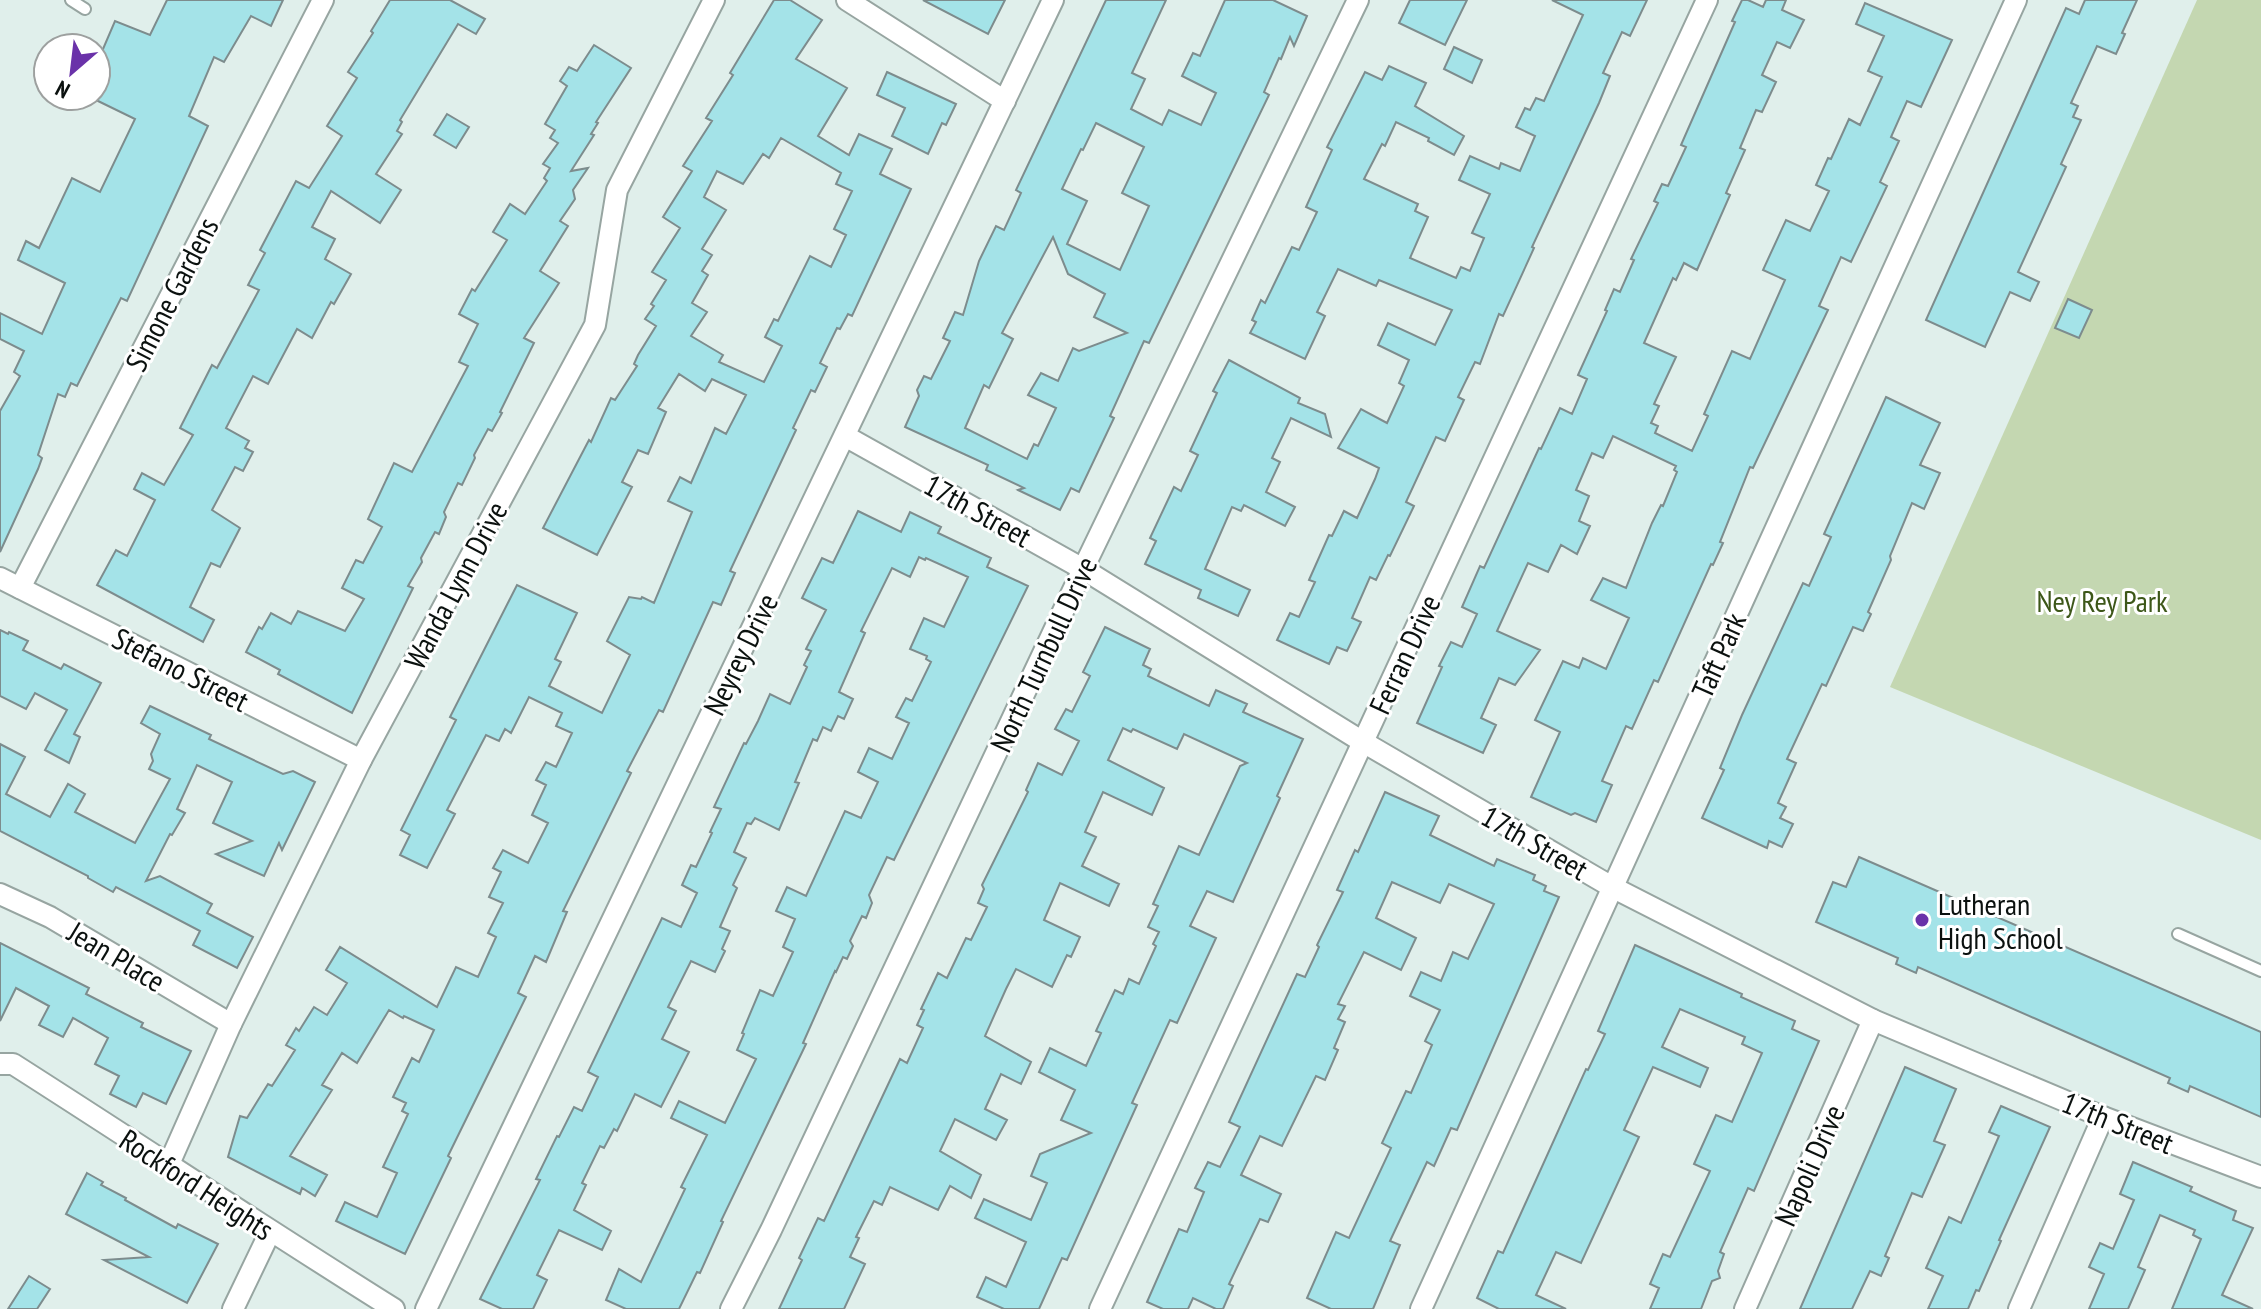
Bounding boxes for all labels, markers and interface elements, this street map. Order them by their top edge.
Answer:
north arrow [32,32,112,112]
text: N [51,75,74,105]
street label: Simone Gardens [116,211,226,377]
street label: 17th Street [918,465,1039,556]
street label: Wanda Lynn Drive [395,494,515,676]
street label: North Turnbull Drive [981,550,1105,758]
park label: Ney Rey Park [2036,581,2168,620]
street label: Neyrey Drive [694,587,786,721]
street label: Ferran Drive [1359,588,1449,720]
street label: Taft Park [1682,606,1754,704]
street label: Stefano Street [106,618,256,720]
street label: 17th Street [1475,796,1596,888]
place label: Lutheran High School [1938,884,2063,957]
street label: Jean Place [61,911,173,1000]
marker: Lutheran High School [1913,911,1931,929]
street label: 17th Street [2057,1082,2180,1162]
street label: Napoli Drive [1765,1098,1853,1232]
street label: Rockford Heights [113,1120,281,1248]

